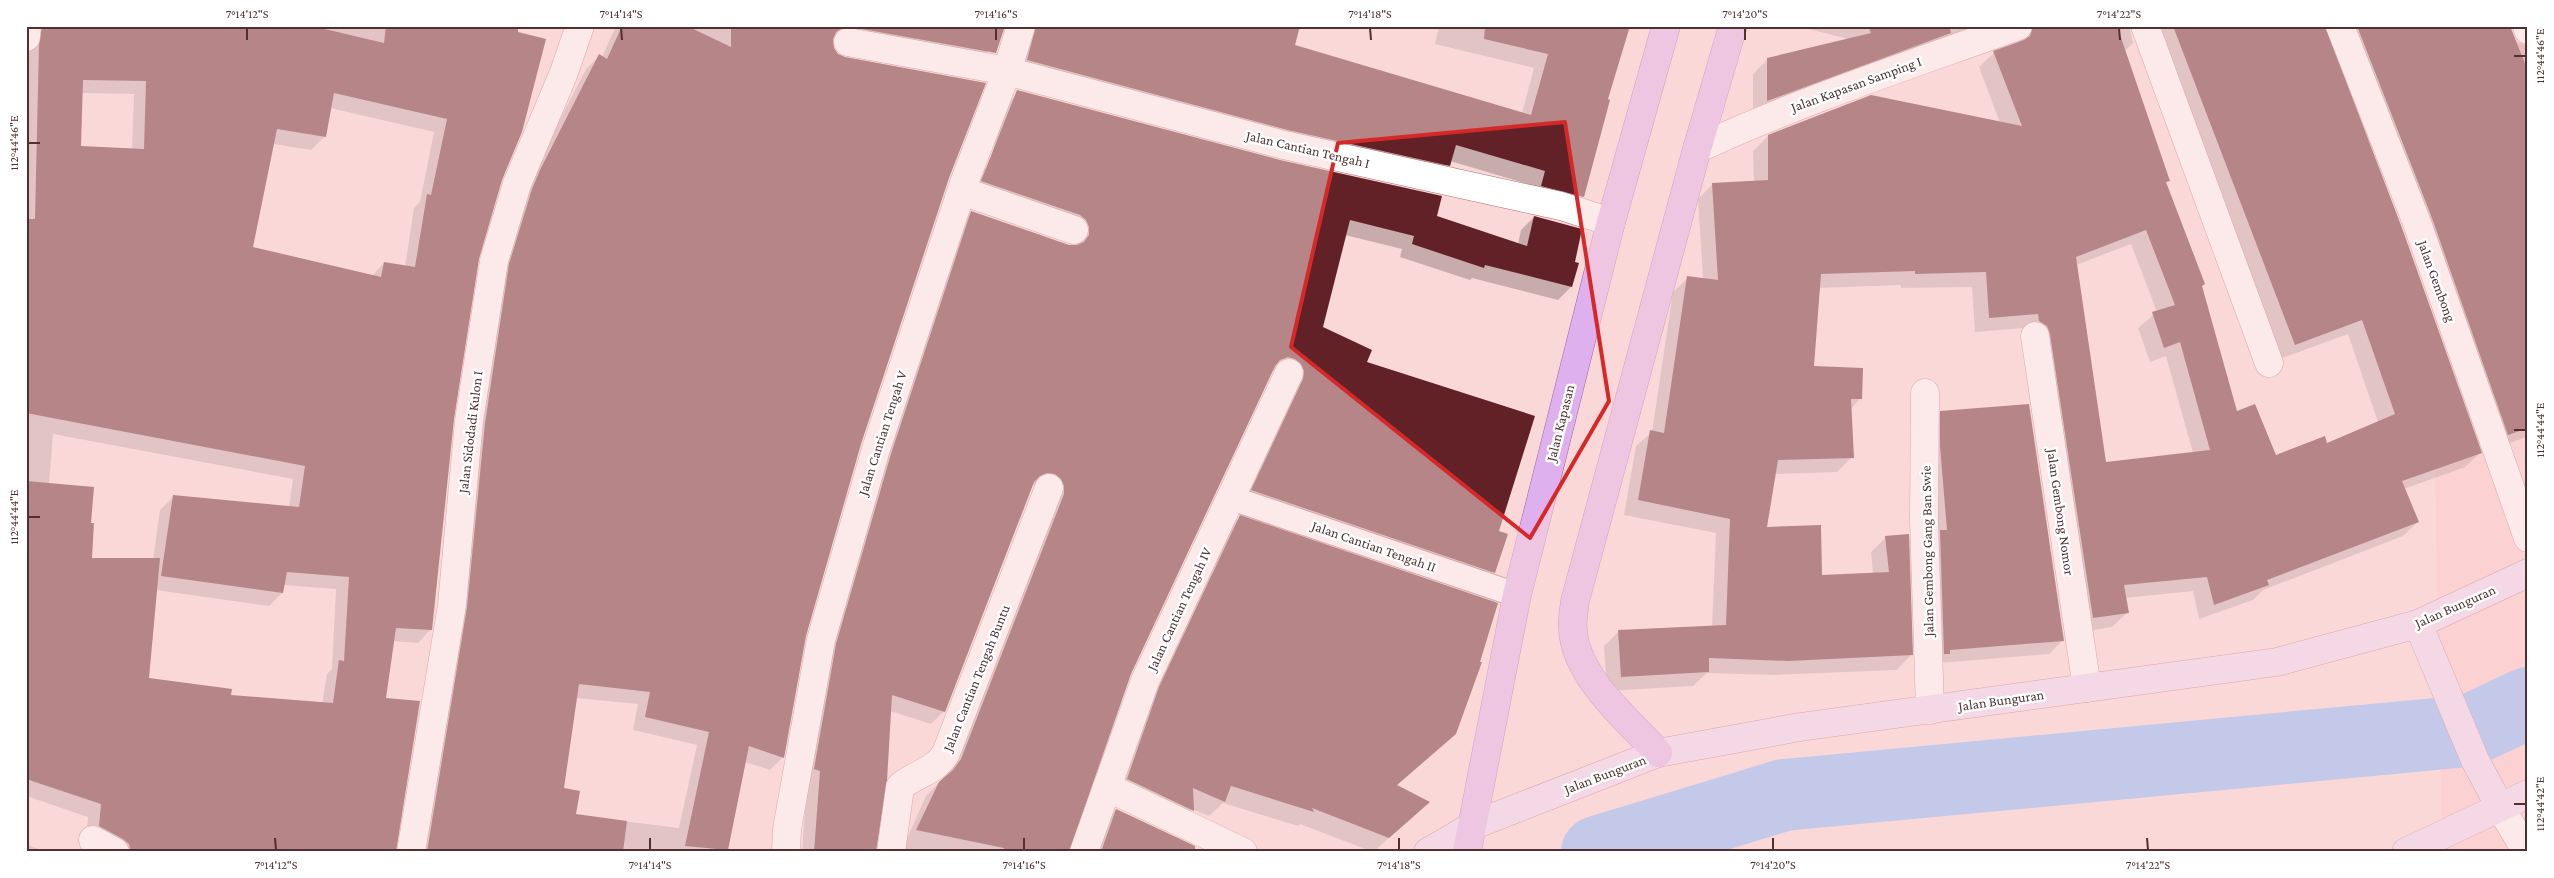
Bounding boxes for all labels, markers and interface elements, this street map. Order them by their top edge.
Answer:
text: 7°14'12"S [226,7,269,21]
text: 7°14'14"S [600,7,643,21]
text: 7°14'16"S [974,7,1018,21]
text: 7°14'18"S [1348,7,1392,21]
text: 7°14'20"S [1722,7,1768,21]
text: 7°14'22"S [2097,7,2142,21]
text: 112°44'46"E [2533,28,2547,83]
street label: Jalan Kapasan Samping I [1787,53,1923,116]
text: 112°44'46"E [7,115,21,170]
street label: Jalan Cantian Tengah I [1243,127,1371,171]
street label: Jalan Gembong [2414,236,2459,324]
street label: Jalan Cantian Tengah V [854,369,910,499]
street label: Jalan Sidodadi Kulon I [454,370,485,496]
street label: Jalan Kapasan [1542,382,1577,465]
text: 112°44'44"E [2533,402,2547,457]
street label: Jalan Gembong Nomor [2044,446,2078,576]
street label: Jalan Gembong Gang Ban Swie [1918,465,1937,639]
text: 112°44'44"E [7,489,21,544]
street label: Jalan Cantian Tengah II [1308,517,1438,575]
street label: Jalan Cantian Tengah IV [1143,545,1215,675]
street label: Jalan Bunguran [2410,581,2498,632]
street label: Jalan Cantian Tengah Buntu [938,602,1013,756]
street label: Jalan Bunguran [1955,686,2045,714]
street label: Jalan Bunguran [1560,751,1649,798]
text: 112°44'42"E [2533,776,2547,831]
text: 7°14'12"S [255,858,298,872]
text: 7°14'14"S [629,858,672,872]
text: 7°14'16"S [1002,858,1046,872]
text: 7°14'18"S [1377,858,1421,872]
text: 7°14'20"S [1750,858,1796,872]
text: 7°14'22"S [2126,858,2171,872]

